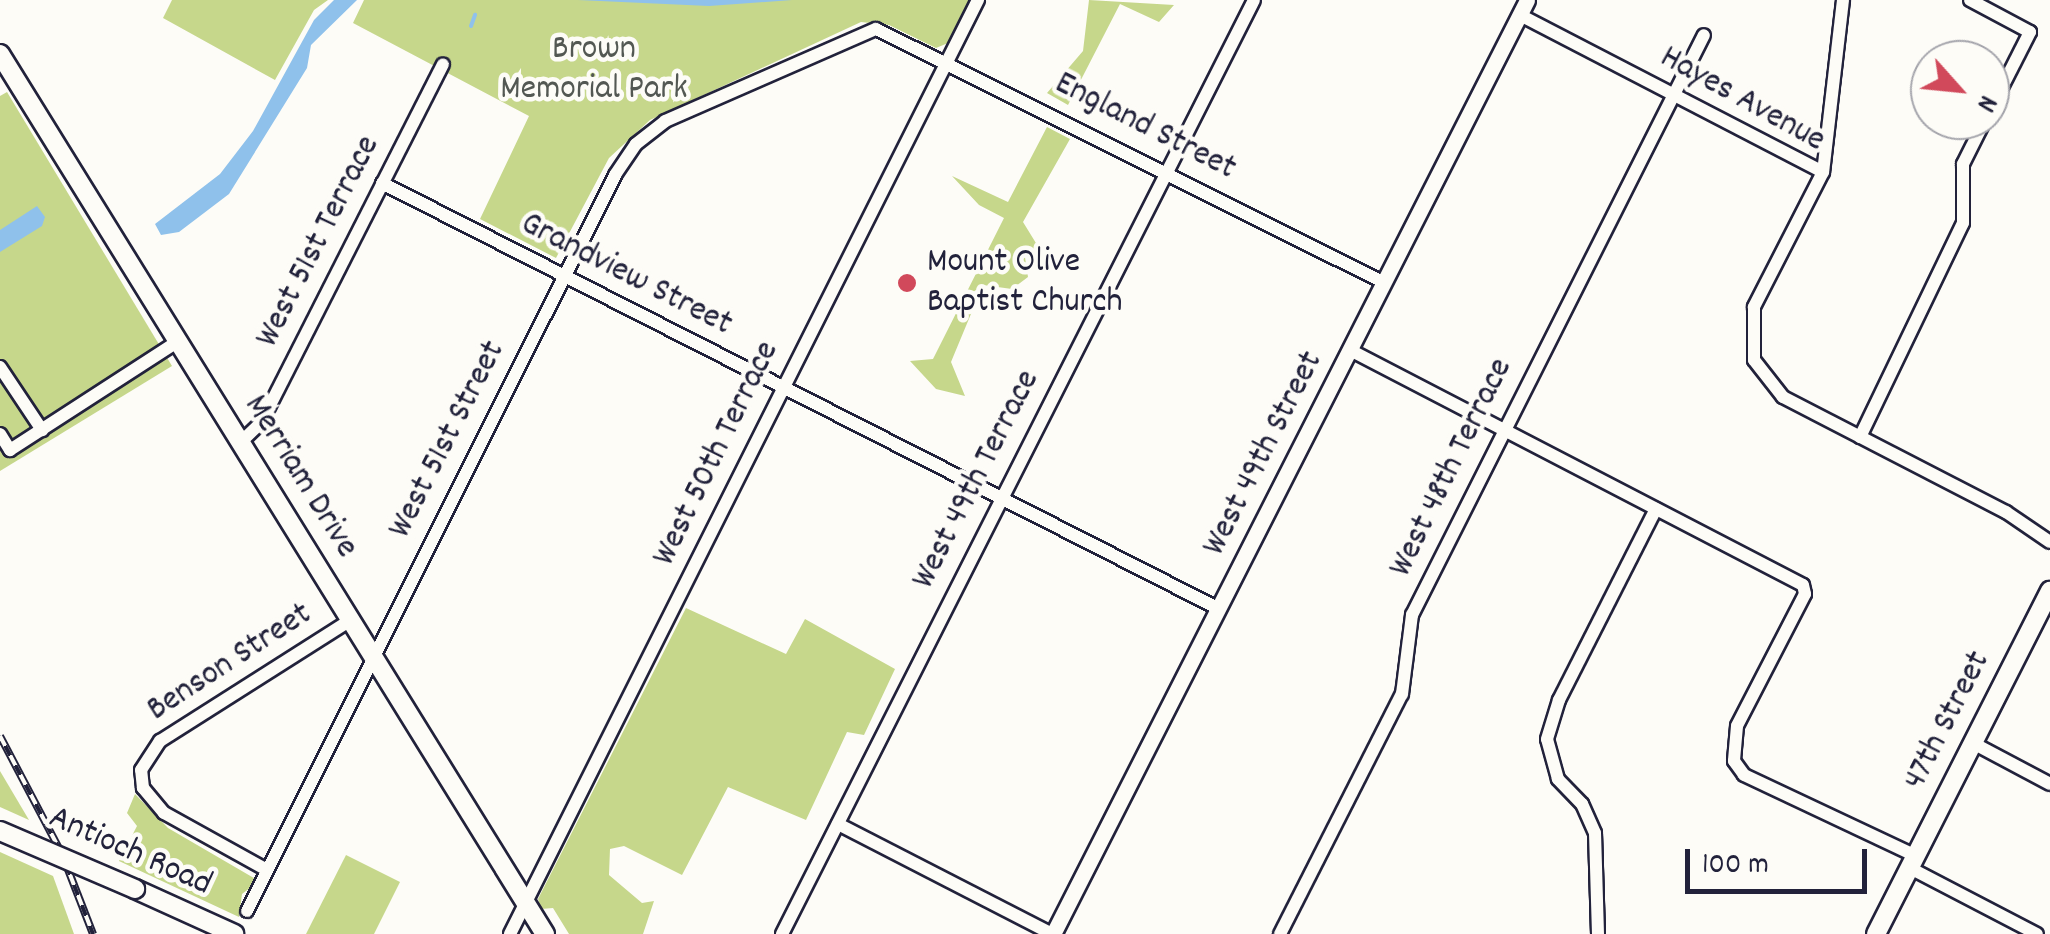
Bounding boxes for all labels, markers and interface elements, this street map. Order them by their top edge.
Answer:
park label: Brown Memorial Park [500,29,688,111]
street label: Hayes Avenue [1652,37,1832,163]
north arrow [1910,40,2010,140]
street label: England Street [1047,63,1243,191]
text: N [1964,87,2006,118]
street label: West 51st Terrace [248,129,390,355]
street label: Grandview Street [513,204,739,346]
place label: Mount Olive Baptist Church [927,242,1123,324]
marker: Mount Olive Baptist Church [896,272,918,294]
street label: West 51st Street [380,334,516,546]
street label: West 50th Terrace [645,335,789,573]
street label: West 49th Street [1195,345,1333,563]
street label: West 48th Terrace [1381,352,1523,584]
street label: West 49th Terrace [904,364,1050,596]
street label: Merriam Drive [233,388,367,566]
street label: Benson Street [140,594,320,732]
street label: 47th Street [1895,645,2001,797]
street label: Antioch Road [42,797,218,907]
scale bar [1690,829,1872,891]
text: 100 m [1702,845,1769,888]

